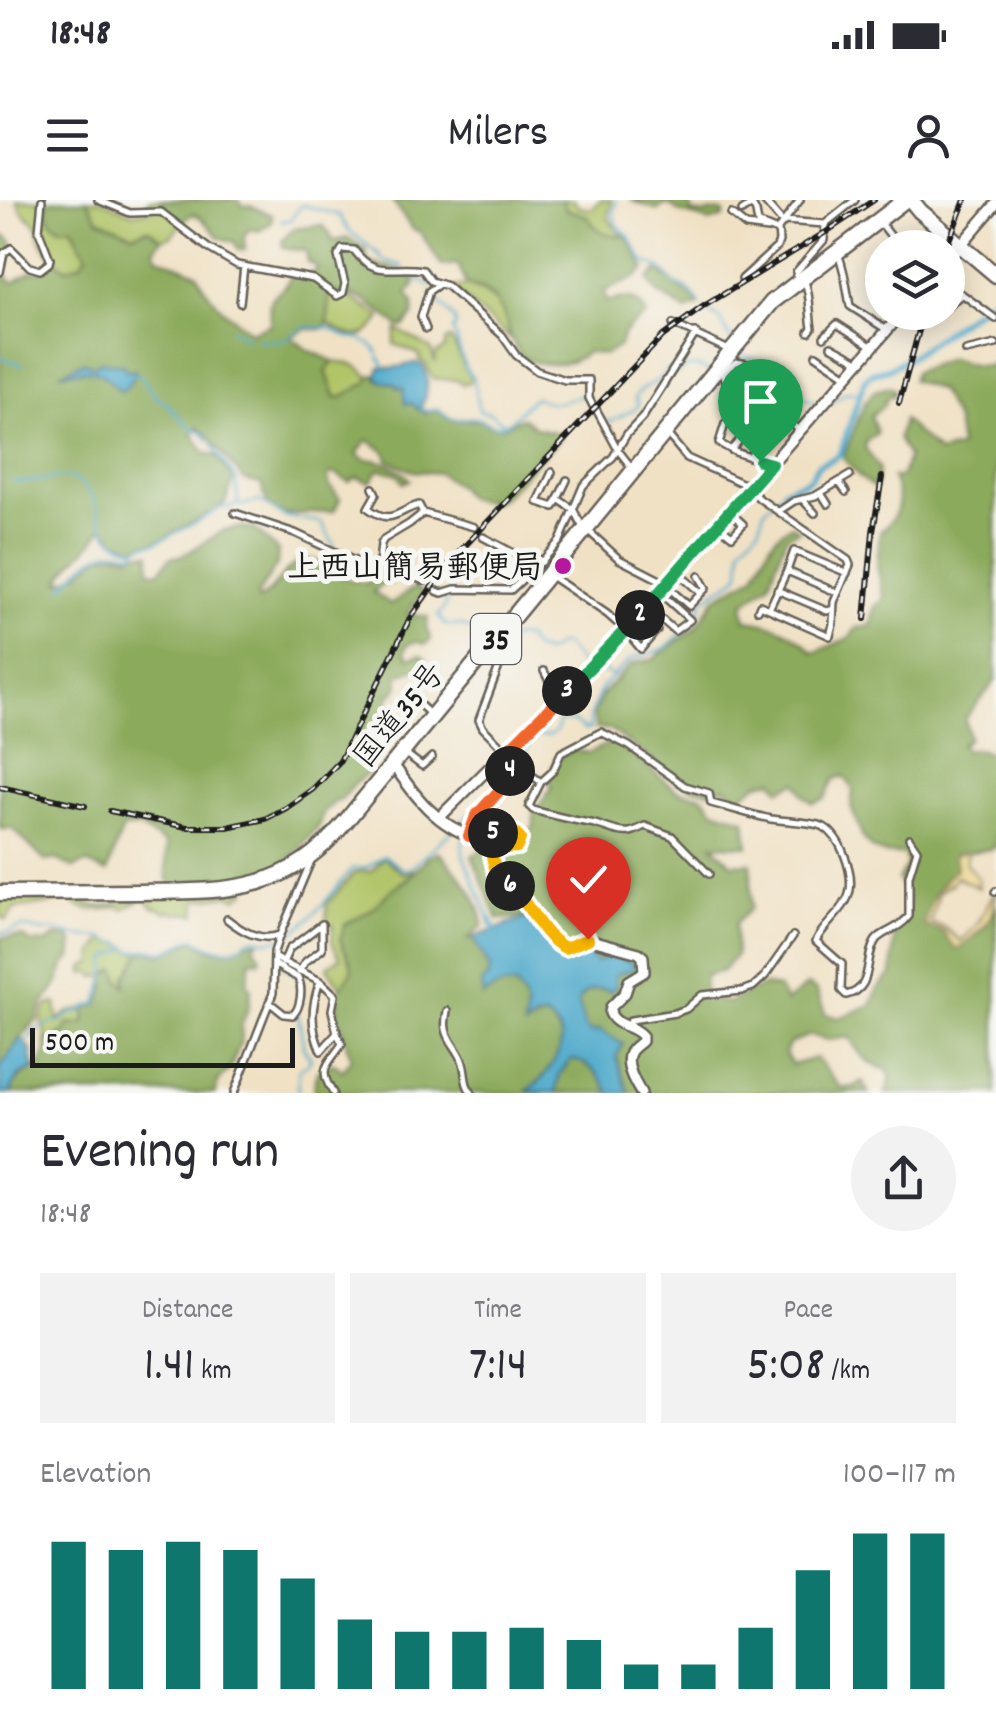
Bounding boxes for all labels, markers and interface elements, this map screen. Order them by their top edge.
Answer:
text: 18:48 [50,8,111,63]
text: Milers [448,103,548,167]
icon: menu [40,108,95,163]
icon: person [901,108,956,163]
map controls [865,230,965,330]
button: layers [865,230,965,330]
pin [718,359,803,462]
icon: arrive [733,374,788,429]
place label: 上西山簡易郵便局 [287,548,543,594]
marker: 上西山簡易郵便局 [552,555,574,577]
pin: 2 [615,590,665,640]
text: 2 [634,595,646,635]
road number: 35 [471,614,521,664]
street label: 国道35号 [345,654,459,780]
pin: 3 [542,666,592,716]
text: 3 [561,671,573,711]
pin: 4 [485,746,535,796]
text: 4 [504,751,516,791]
pin: 5 [468,808,518,858]
text: 5 [487,813,499,853]
pin [546,837,631,940]
icon: check [561,852,616,907]
pin: 6 [485,861,535,911]
text: 6 [503,866,517,906]
scale bar [30,1023,295,1068]
text: 500 m [45,1025,114,1065]
text: Evening run [40,1116,279,1195]
button: share [851,1126,956,1231]
text: 18:48 [40,1193,91,1239]
text: Distance [142,1292,233,1332]
text: Time [474,1292,522,1332]
text: Pace [784,1292,833,1332]
text: 1.41 [144,1332,195,1404]
text: 7:14 [468,1332,528,1404]
text: 5:08 [746,1332,825,1404]
text: km [195,1353,232,1393]
text: /km [825,1353,870,1393]
text: Elevation [40,1453,151,1499]
text: 100–117 m [843,1453,956,1499]

